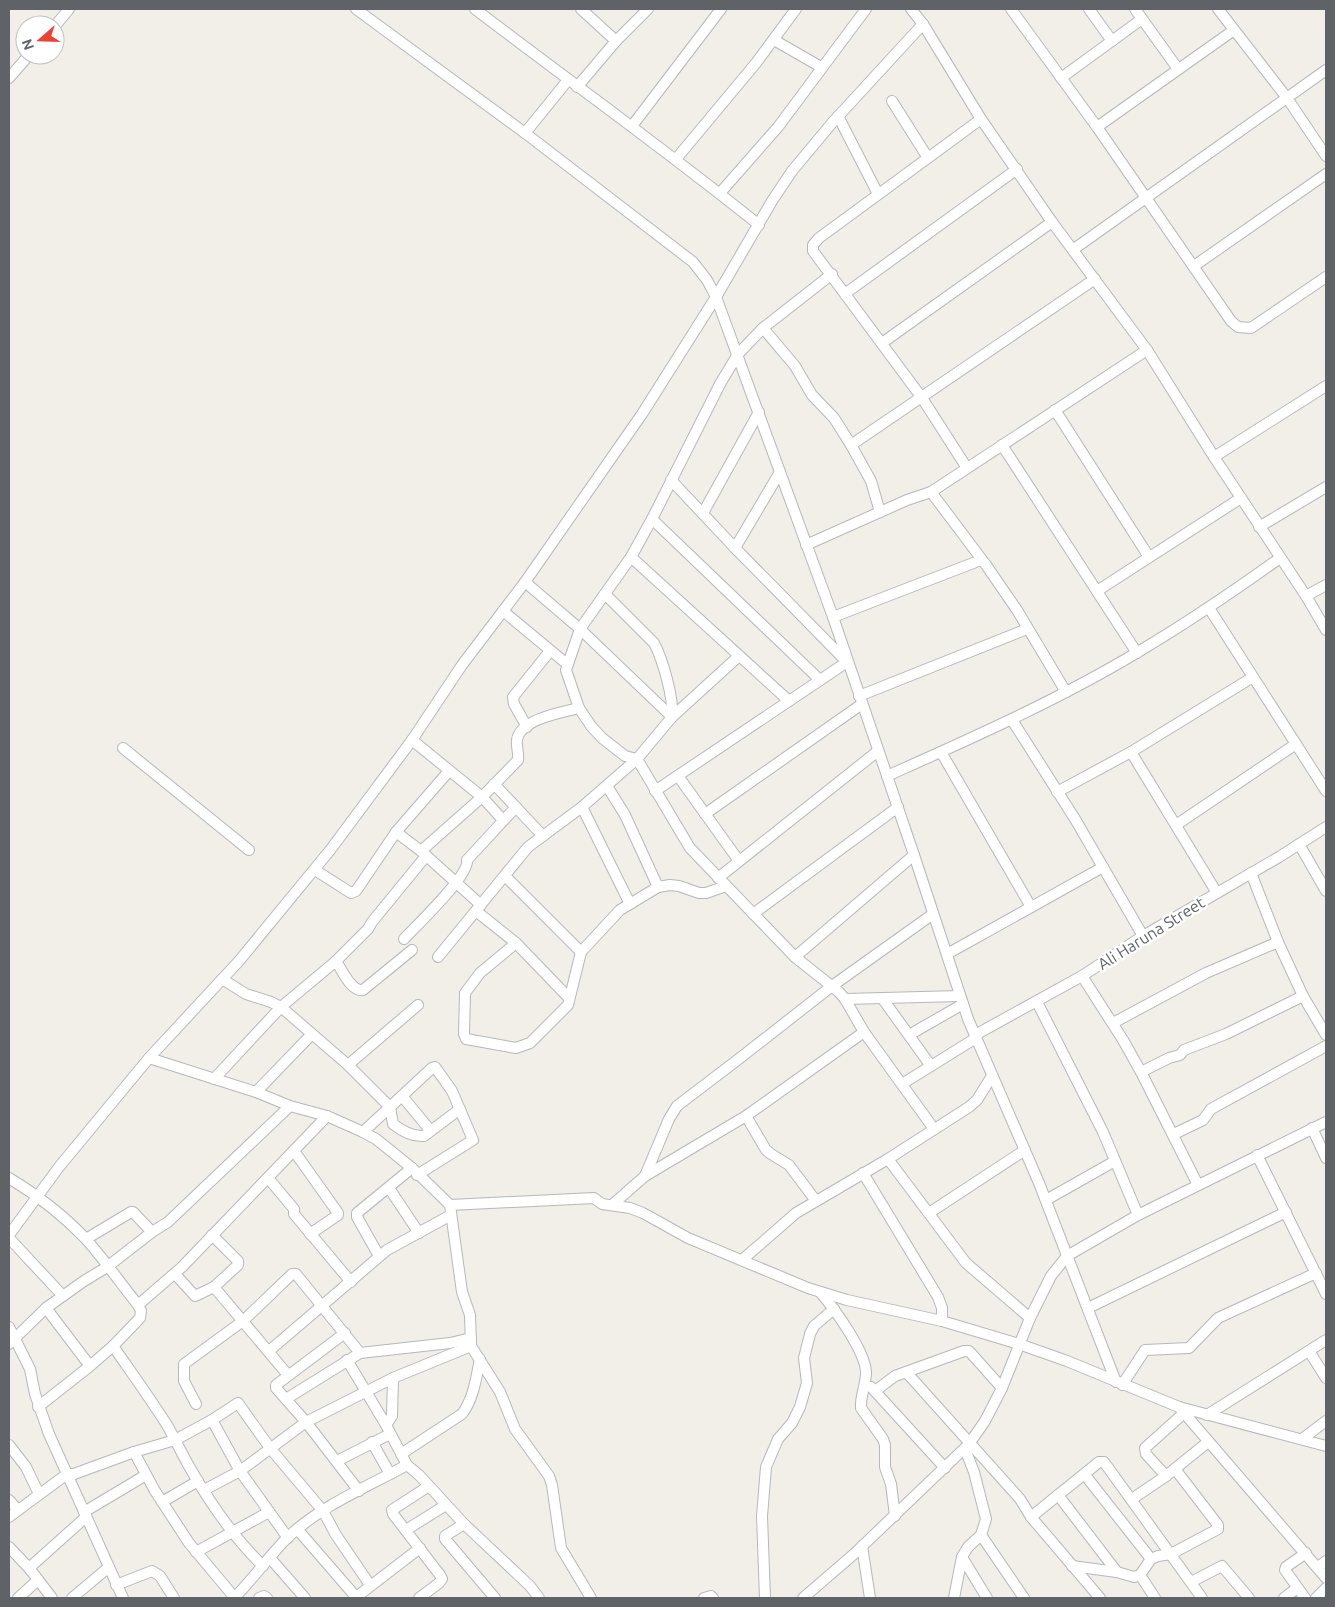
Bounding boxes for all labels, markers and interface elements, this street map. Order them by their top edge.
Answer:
north arrow [15,15,65,65]
text: N [18,37,37,52]
street label: Ali Haruna Street [1094,893,1208,973]

